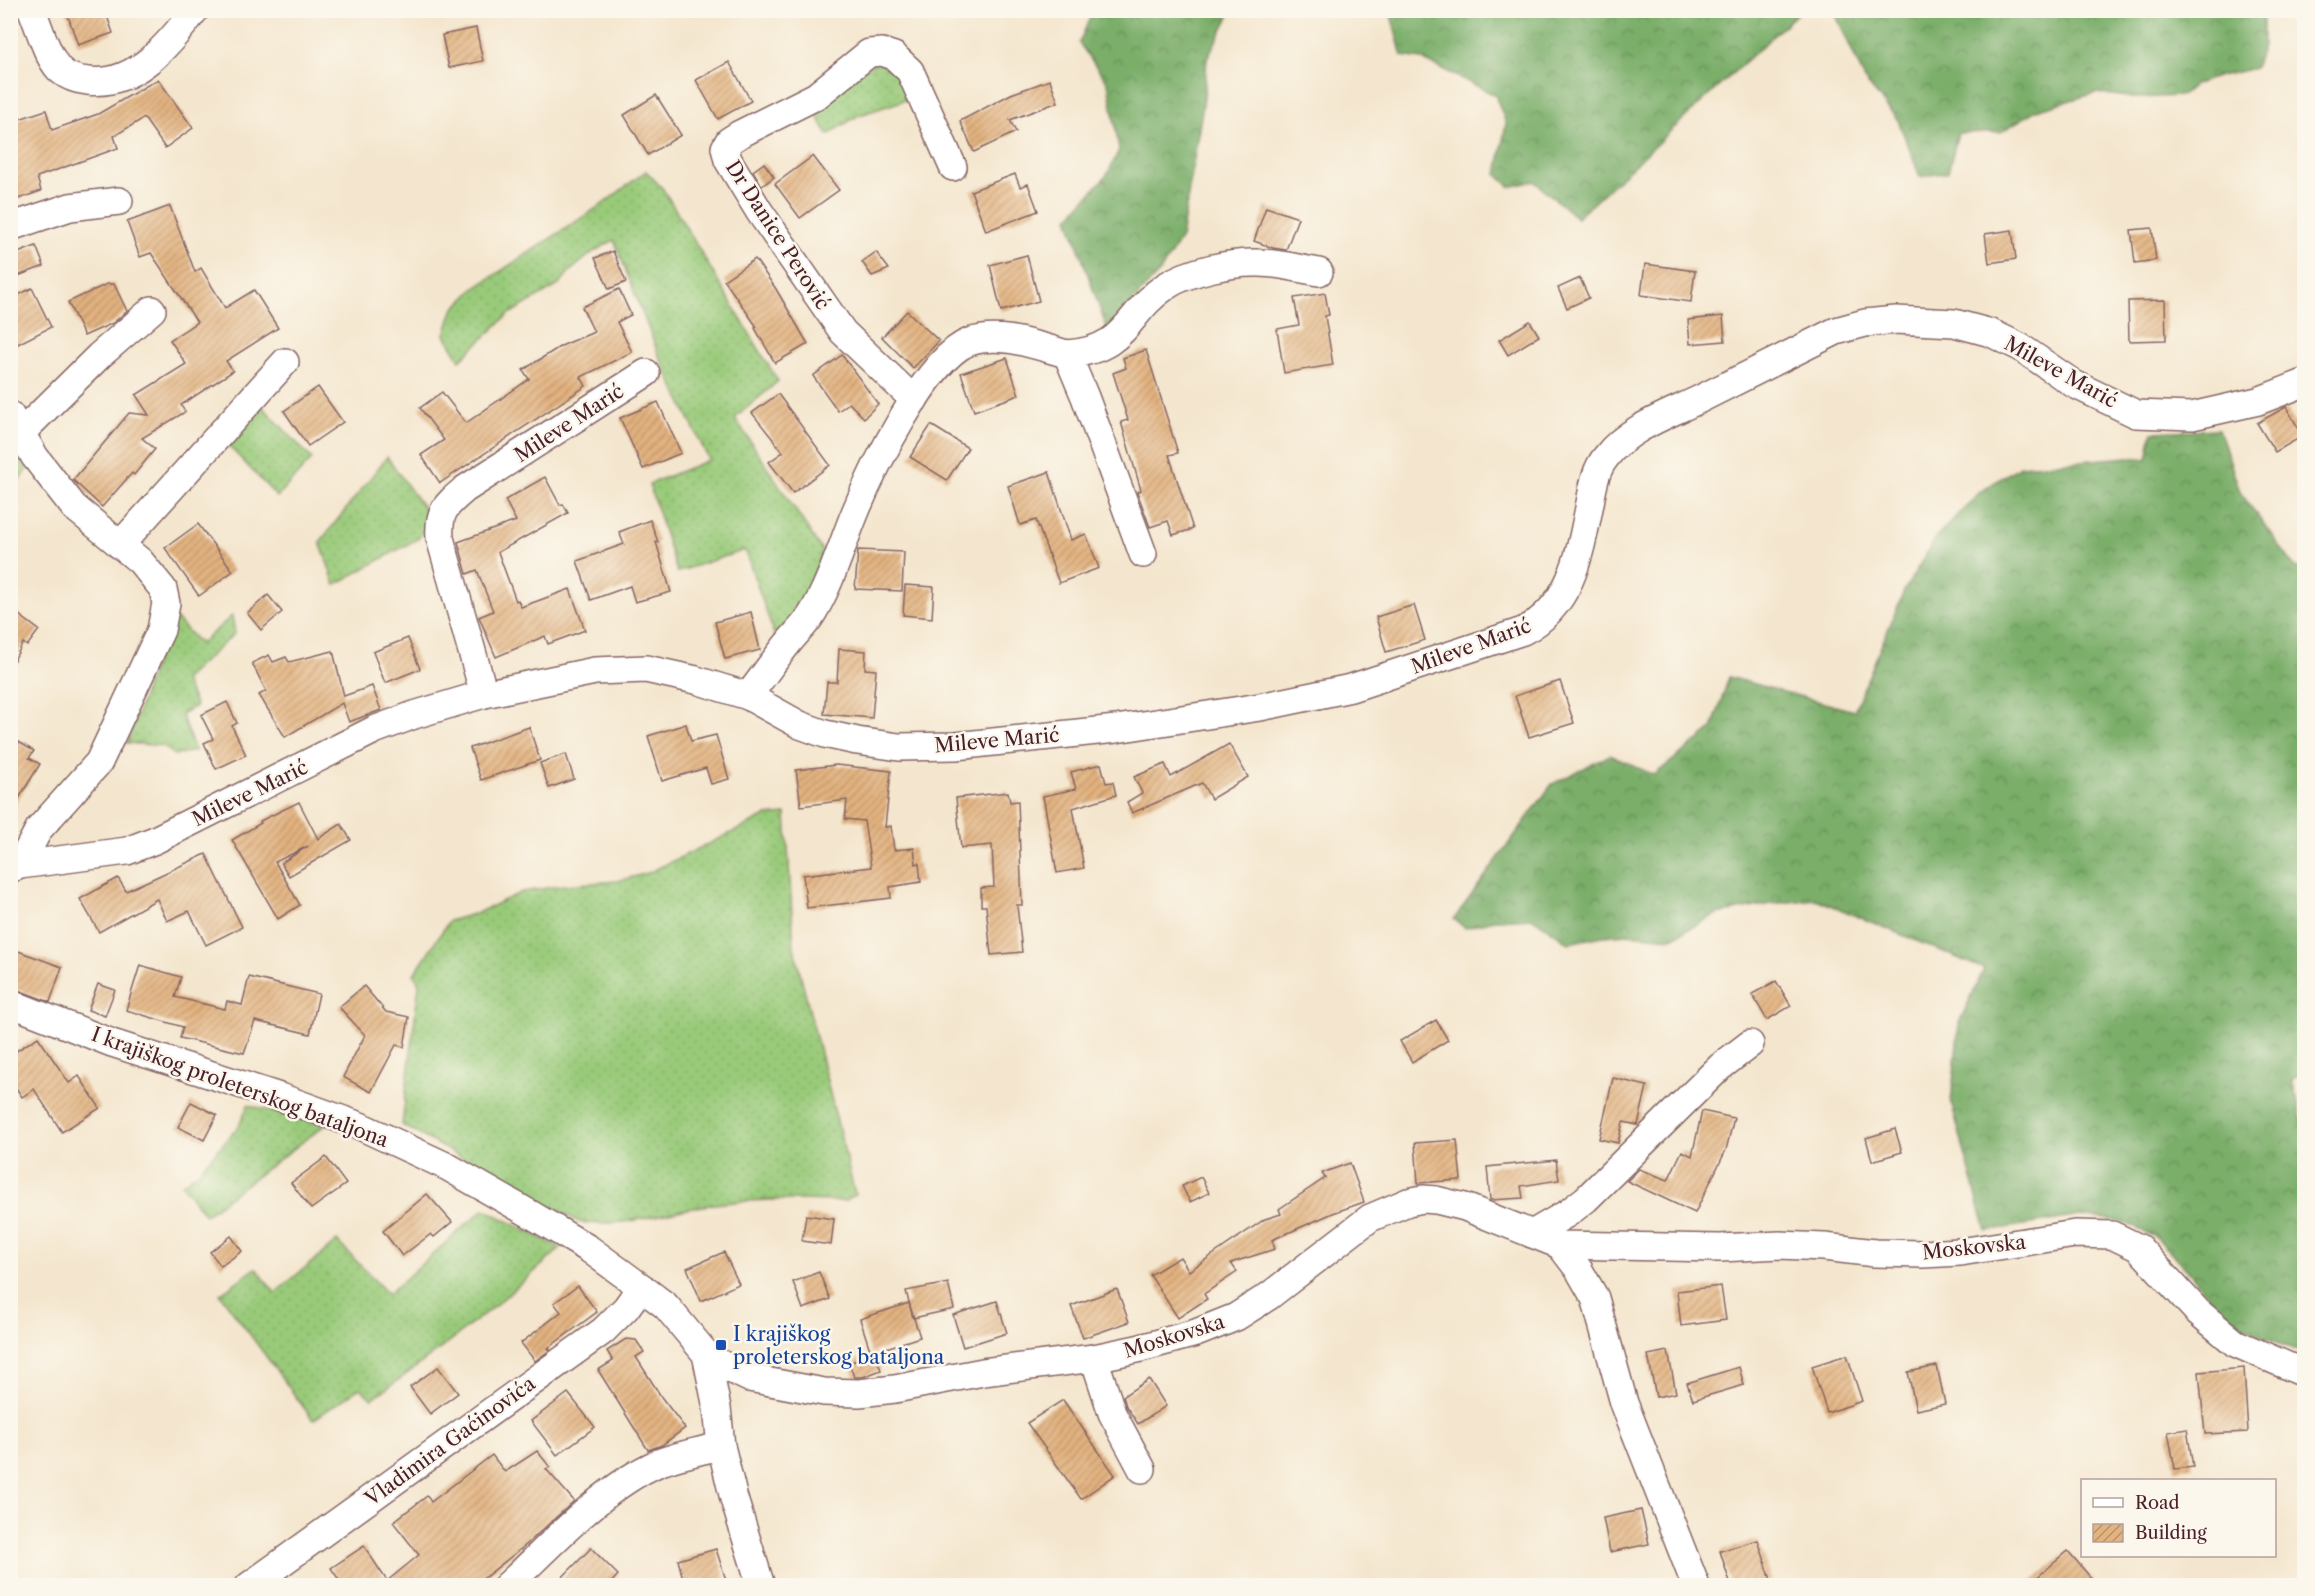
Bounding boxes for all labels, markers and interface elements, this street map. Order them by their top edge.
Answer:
street label: Dr Danice Perović [721,156,835,314]
street label: Mileve Marić [2000,331,2122,413]
street label: Mileve Marić [510,379,628,467]
street label: Mileve Marić [1408,613,1534,679]
street label: Mileve Marić [933,723,1061,757]
street label: Mileve Marić [188,755,312,831]
street label: I krajiškog proleterskog bataljona [88,1022,392,1152]
street label: Moskovska [1921,1230,2027,1264]
street label: Moskovska [1121,1309,1228,1363]
place label: I krajiškog proleterskog bataljona [733,1322,945,1369]
marker: I krajiškog proleterskog bataljona [714,1338,728,1352]
street label: Vladimira Gaćinovića [360,1371,540,1511]
legend [2081,1479,2276,1557]
text: Road [2135,1492,2180,1514]
text: Building [2135,1522,2207,1544]

